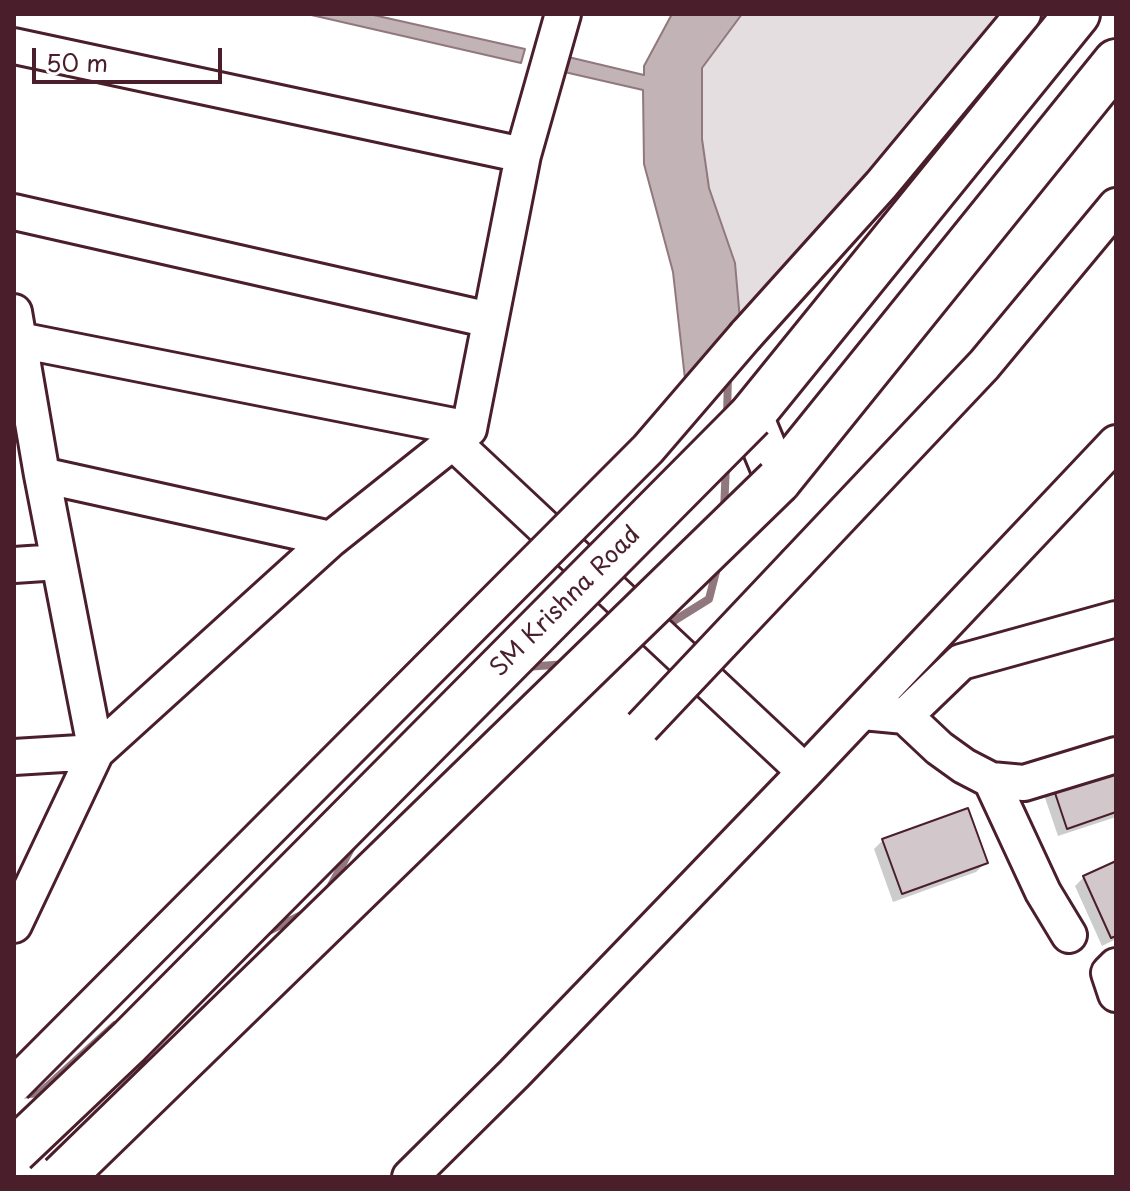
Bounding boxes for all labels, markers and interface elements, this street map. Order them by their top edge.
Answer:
scale bar [36,32,226,82]
text: 50 m [46,44,108,80]
street label: SM Krishna Road [485,521,647,683]

